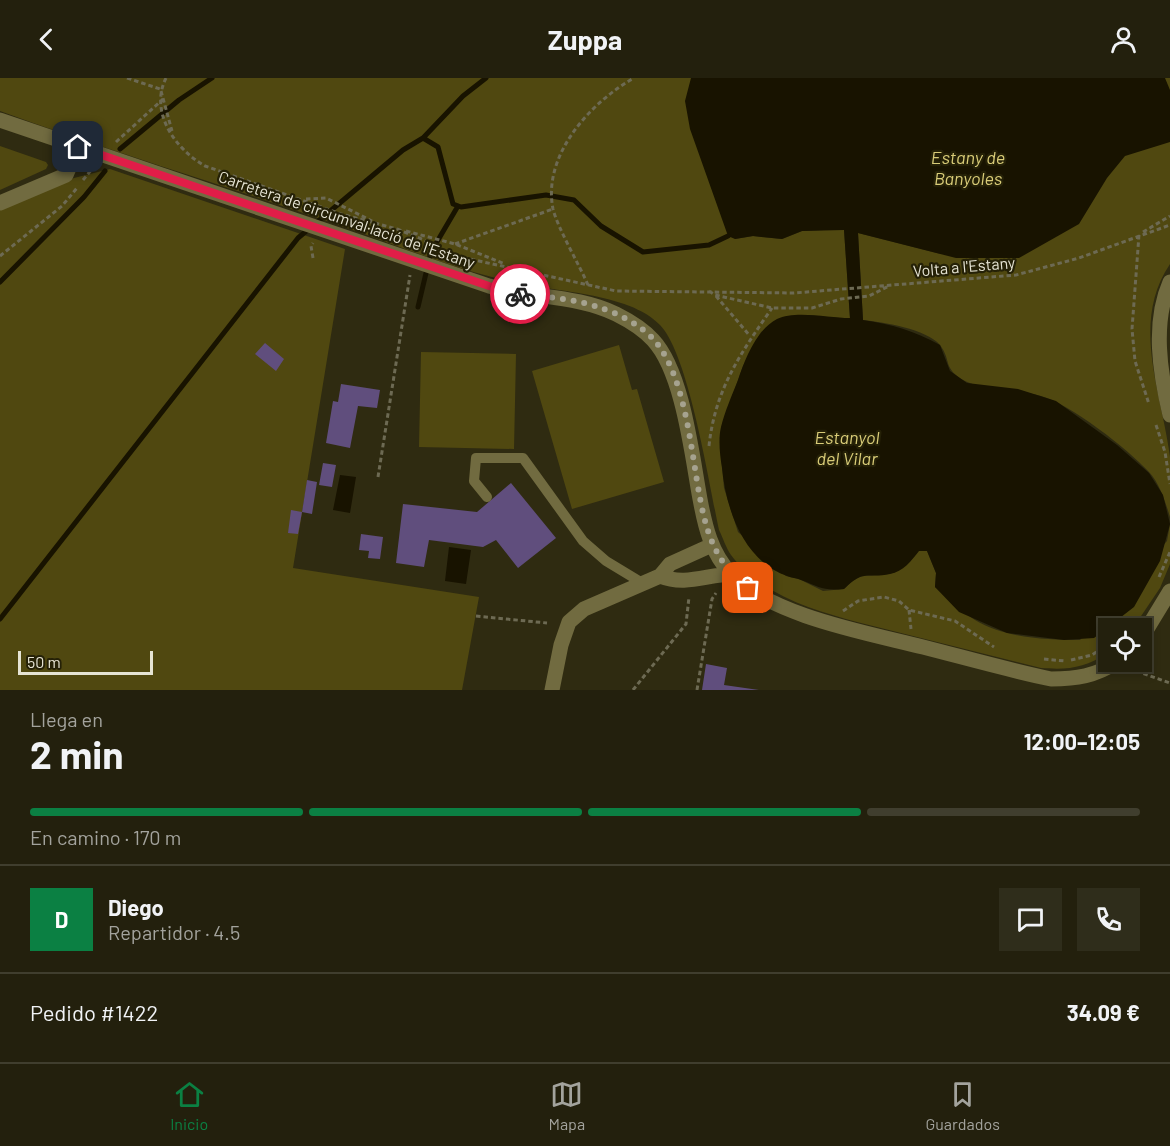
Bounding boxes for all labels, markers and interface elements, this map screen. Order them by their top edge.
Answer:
icon: back [30,23,63,56]
text: Zuppa [548,23,622,55]
icon: person [1107,23,1140,56]
pin [52,121,103,172]
icon: home [61,130,94,163]
water label: Estany de Banyoles [931,146,1005,189]
street label: Carretera de circumval·lació de l'Estany [216,166,478,272]
street label: Volta a l'Estany [912,252,1017,280]
courier [490,264,550,324]
icon: bike [504,278,537,311]
water label: Estanyol del Vilar [814,426,880,469]
pin [722,562,773,613]
icon: bag [731,571,764,604]
map controls [1098,618,1152,672]
button: locate [1098,618,1152,672]
scale bar [18,648,153,676]
text: 50 m [27,652,61,671]
text: Llega en [30,707,103,731]
text: 12:00–12:05 [1024,728,1140,754]
text: 2 min [30,730,123,777]
text: En camino · 170 m [30,825,181,849]
button: chat [999,888,1062,951]
button: phone [1077,888,1140,951]
text: Diego [108,894,164,920]
text: D [55,906,68,932]
text: Repartidor · 4.5 [108,920,240,944]
text: Pedido #1422 [30,999,158,1025]
text: 34.09 € [1067,999,1140,1025]
tab: Inicio [170,1078,208,1133]
tab: Mapa [548,1078,585,1133]
tab: Guardados [925,1078,1000,1133]

